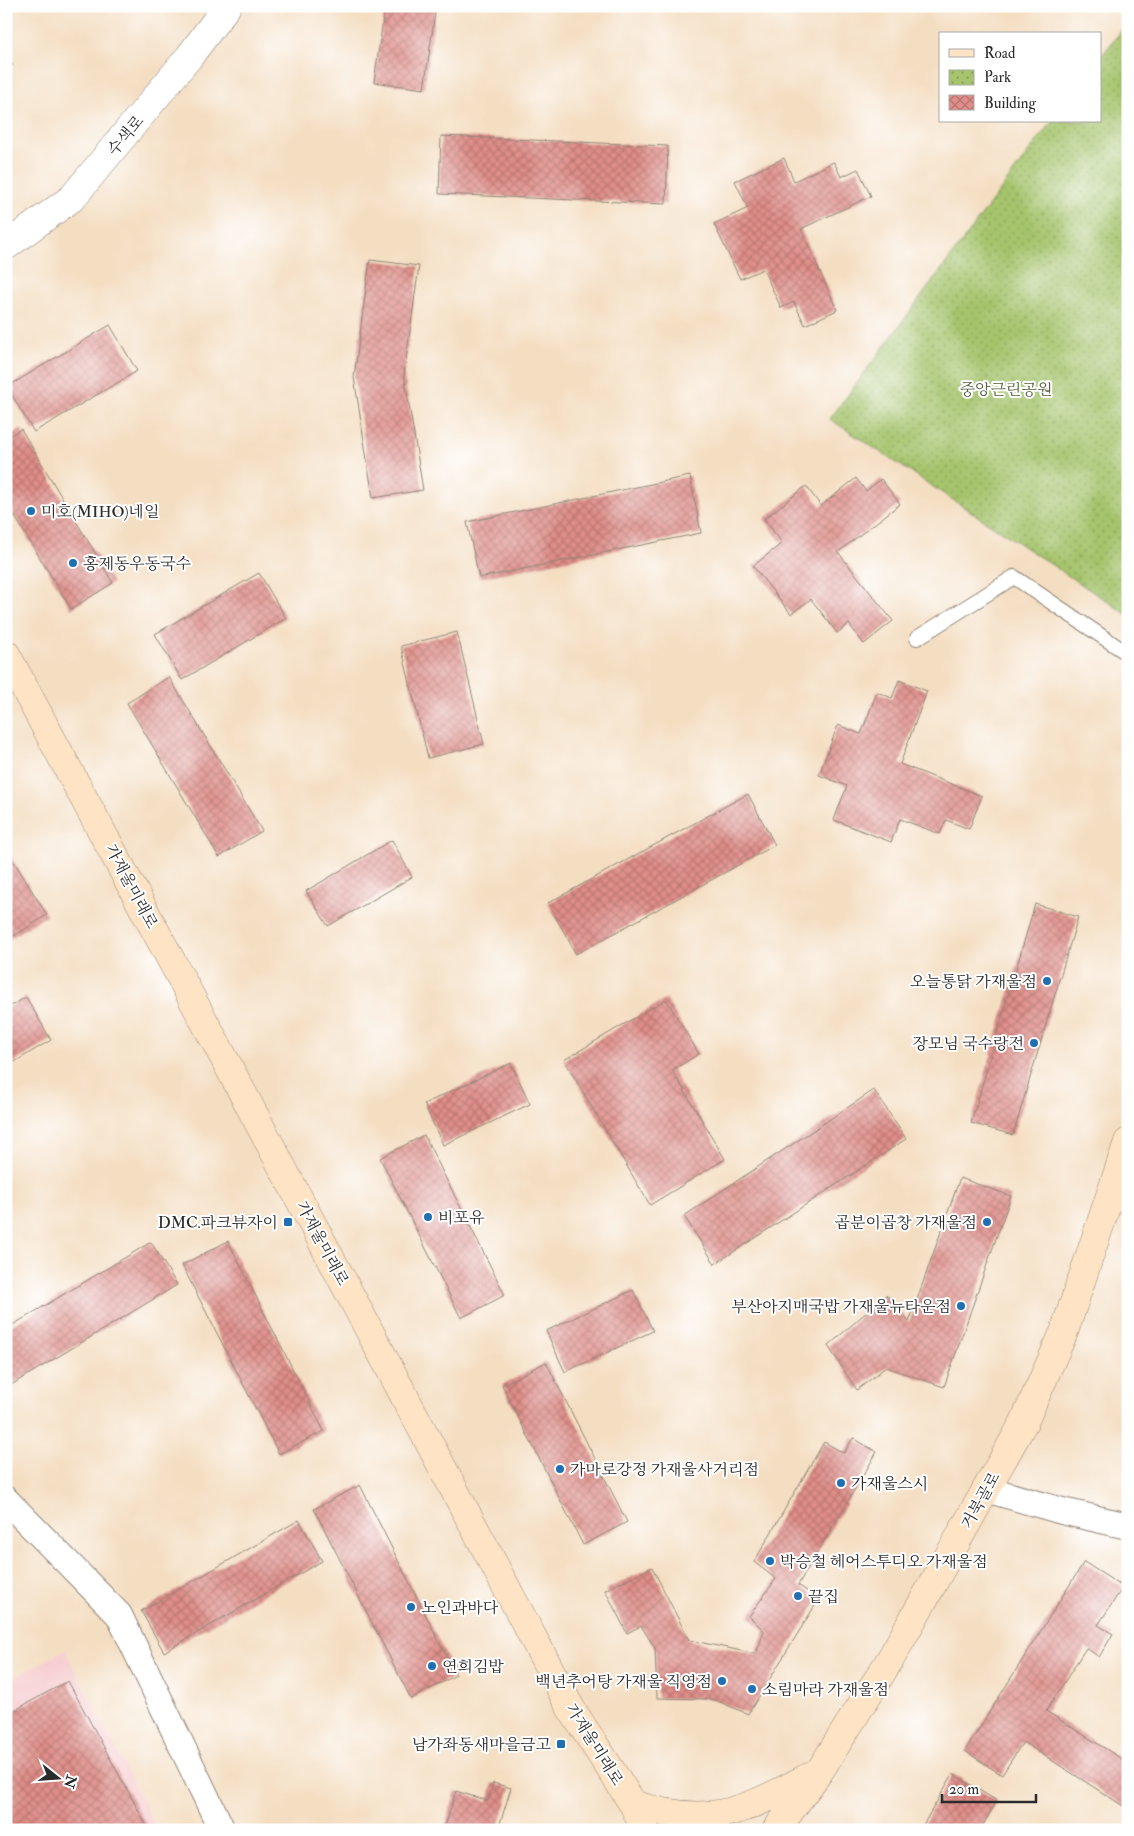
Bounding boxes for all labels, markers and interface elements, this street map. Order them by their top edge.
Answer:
legend [939,32,1102,122]
text: Road [984,44,1016,63]
text: Park [984,68,1011,87]
text: Building [984,94,1036,113]
street label: 수색로 [103,111,149,160]
park label: 중앙근린공원 [960,380,1052,400]
place label: 미호(MIHO)네일 [41,502,160,522]
marker: 미호(MIHO)네일 [25,505,37,517]
place label: 홍제동우동국수 [83,554,191,574]
marker: 홍제동우동국수 [67,557,79,569]
street label: 가재울미래로 [101,841,162,933]
place label: 오늘통닭 가재울점 [910,972,1037,992]
marker: 오늘통닭 가재울점 [1041,975,1053,987]
place label: 장모님 국수랑전 [912,1034,1024,1054]
marker: 장모님 국수랑전 [1028,1037,1040,1049]
street label: 가재울미래로 [292,1198,353,1290]
place label: 비포유 [438,1208,485,1228]
marker: 비포유 [422,1211,434,1223]
place label: DMC.파크뷰자이 [158,1213,278,1233]
place label: 곱분이곱창 가재울점 [835,1213,977,1233]
marker: DMC.파크뷰자이 [282,1216,294,1228]
marker: 곱분이곱창 가재울점 [981,1216,993,1228]
place label: 부산아지매국밥 가재울뉴타운점 [731,1297,951,1317]
marker: 부산아지매국밥 가재울뉴타운점 [955,1300,967,1312]
place label: 가마로강정 가재울사거리점 [570,1460,759,1480]
marker: 가마로강정 가재울사거리점 [554,1463,566,1475]
street label: 거북골로 [957,1468,1005,1532]
place label: 가재울스시 [851,1474,928,1494]
marker: 가재울스시 [835,1477,847,1489]
place label: 박승철 헤어스투디오 가재울점 [780,1552,988,1572]
marker: 박승철 헤어스투디오 가재울점 [764,1555,776,1567]
place label: 끝집 [808,1587,839,1607]
marker: 끝집 [792,1590,804,1602]
place label: 노인과바다 [421,1598,499,1618]
marker: 노인과바다 [405,1601,417,1613]
place label: 연희김밥 [442,1657,504,1677]
marker: 연희김밥 [426,1660,438,1672]
place label: 백년추어탕 가재울 직영점 [535,1672,712,1692]
marker: 백년추어탕 가재울 직영점 [716,1675,728,1687]
place label: 소림마라 가재울점 [762,1680,889,1700]
marker: 소림마라 가재울점 [746,1683,758,1695]
street label: 가재울미래로 [561,1700,627,1790]
place label: 남가좌동새마을금고 [412,1735,552,1755]
marker: 남가좌동새마을금고 [555,1738,567,1750]
north arrow [32,1754,82,1804]
scale bar [942,1771,1035,1803]
text: N [60,1772,80,1791]
text: 20 m [949,1780,979,1799]

